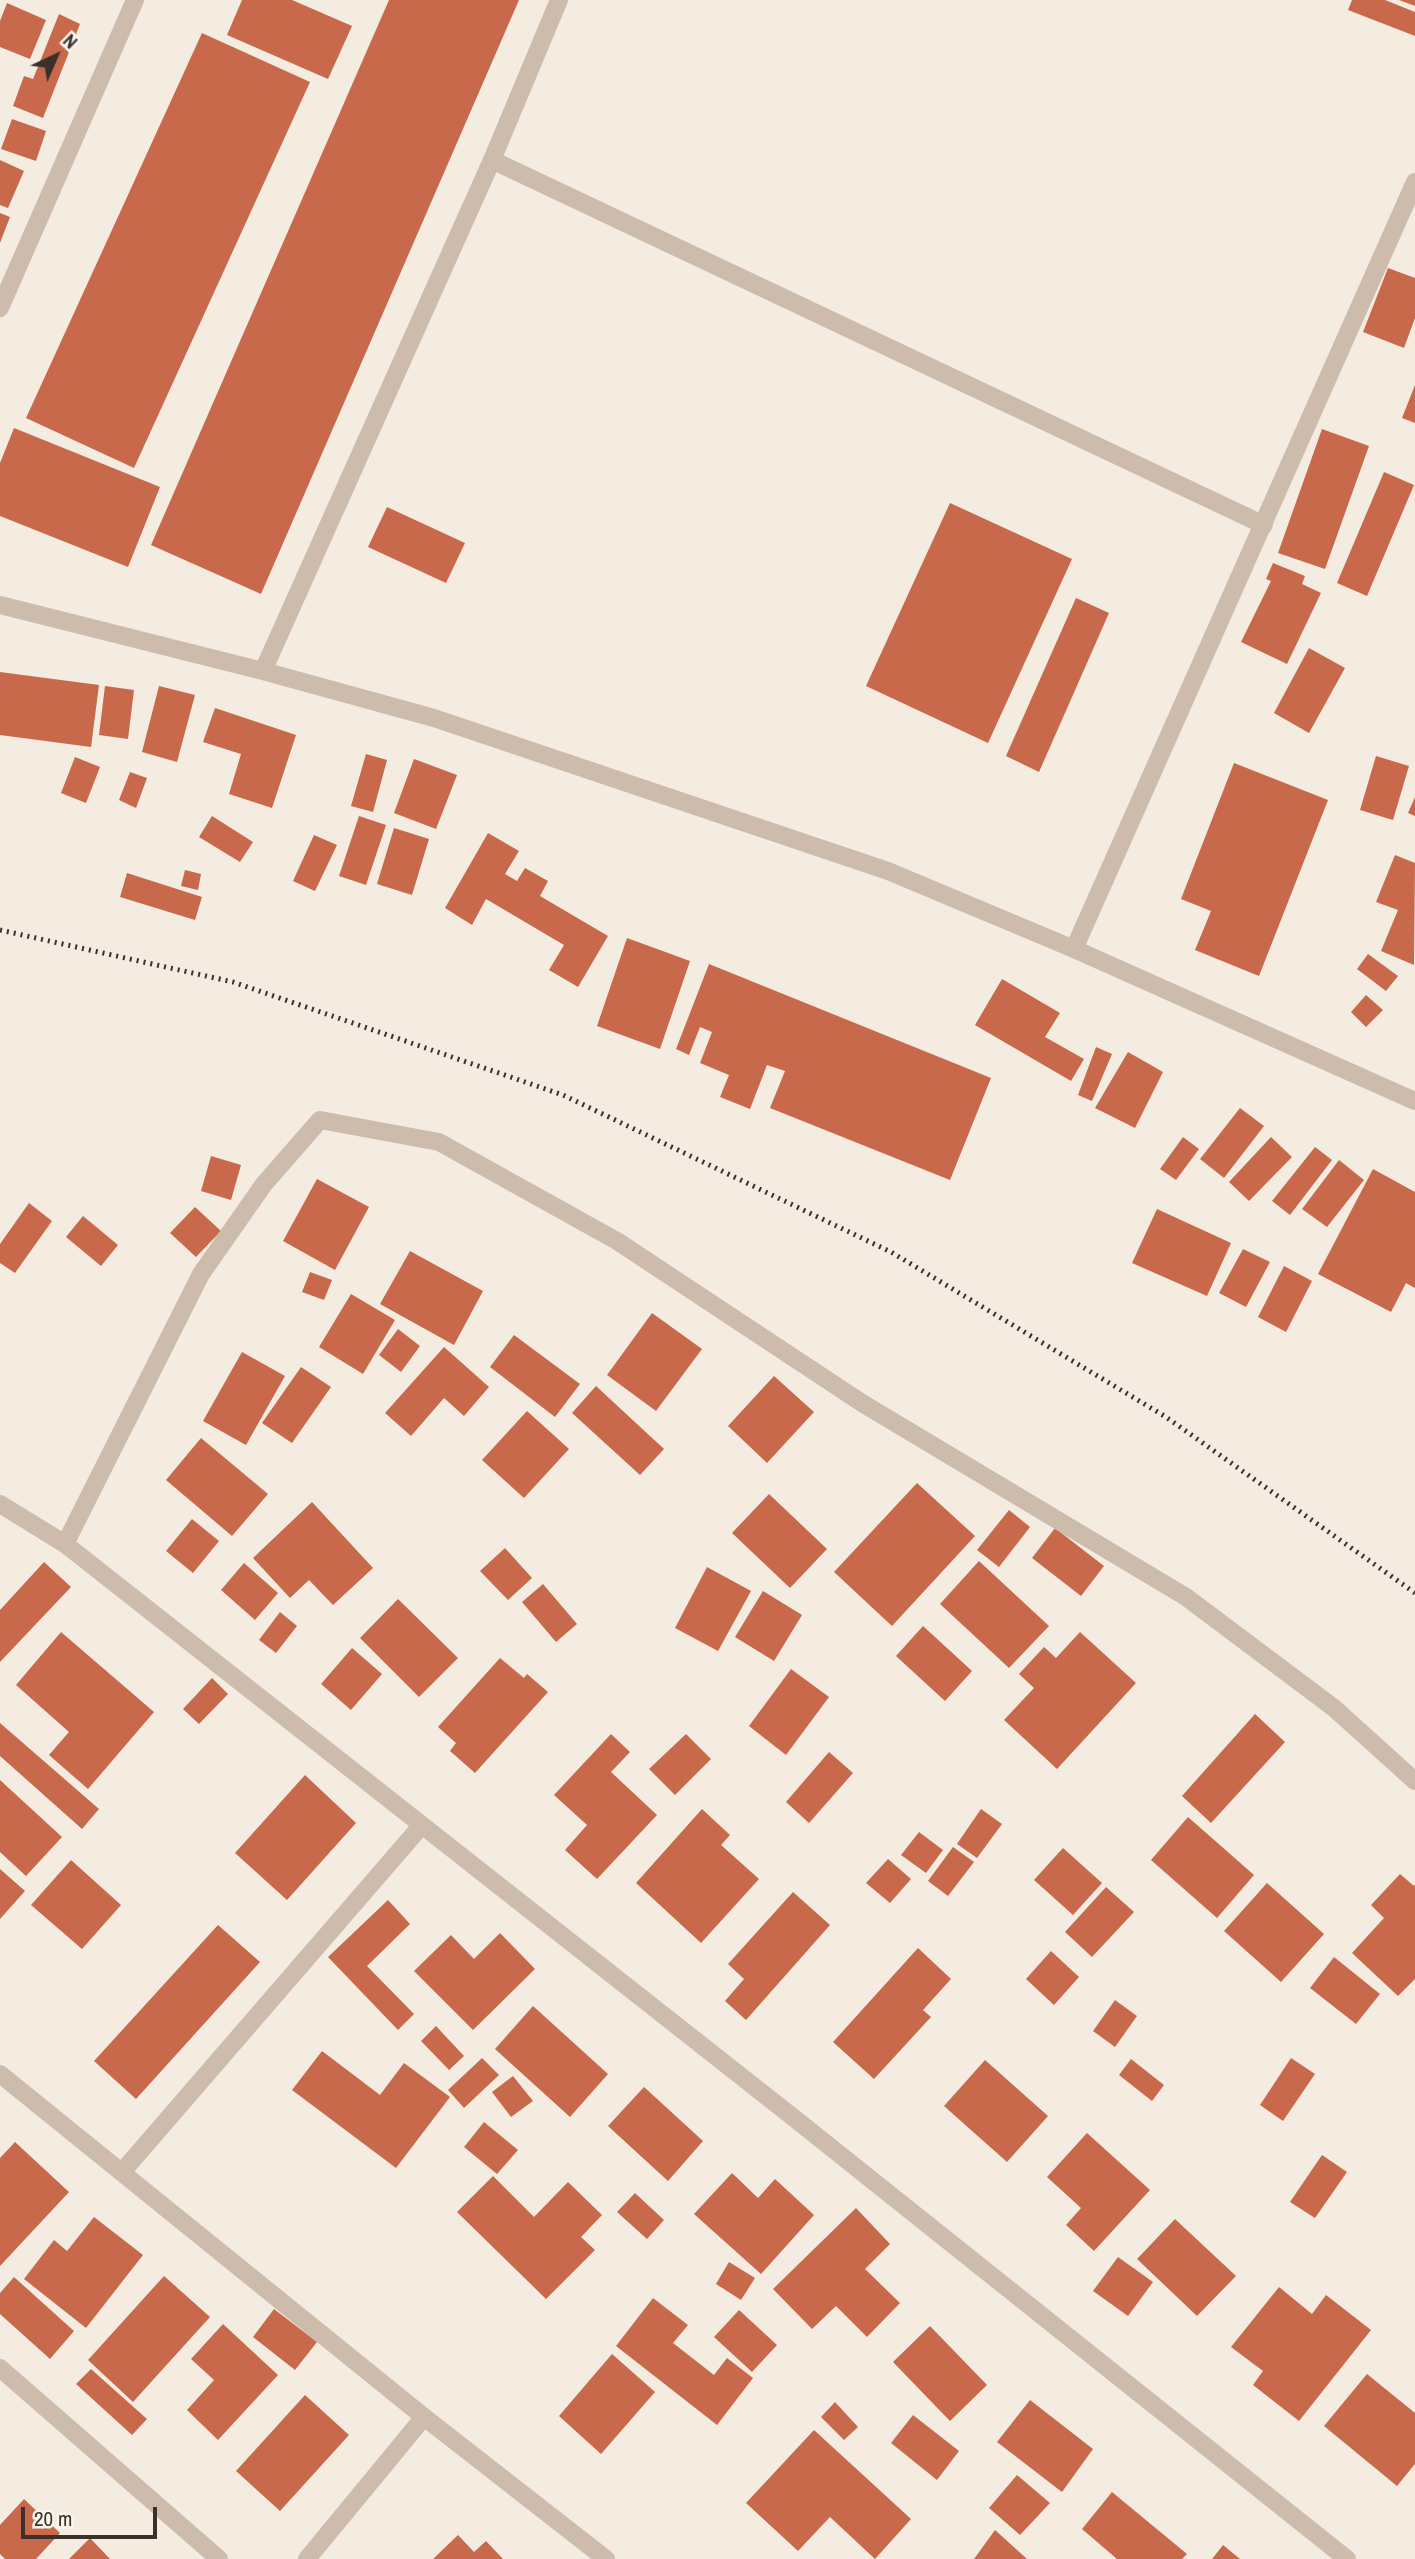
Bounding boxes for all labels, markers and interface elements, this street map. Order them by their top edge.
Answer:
north arrow [21,21,91,91]
text: N [58,28,84,54]
scale bar [24,2492,161,2536]
text: 20 m [34,2504,72,2533]

